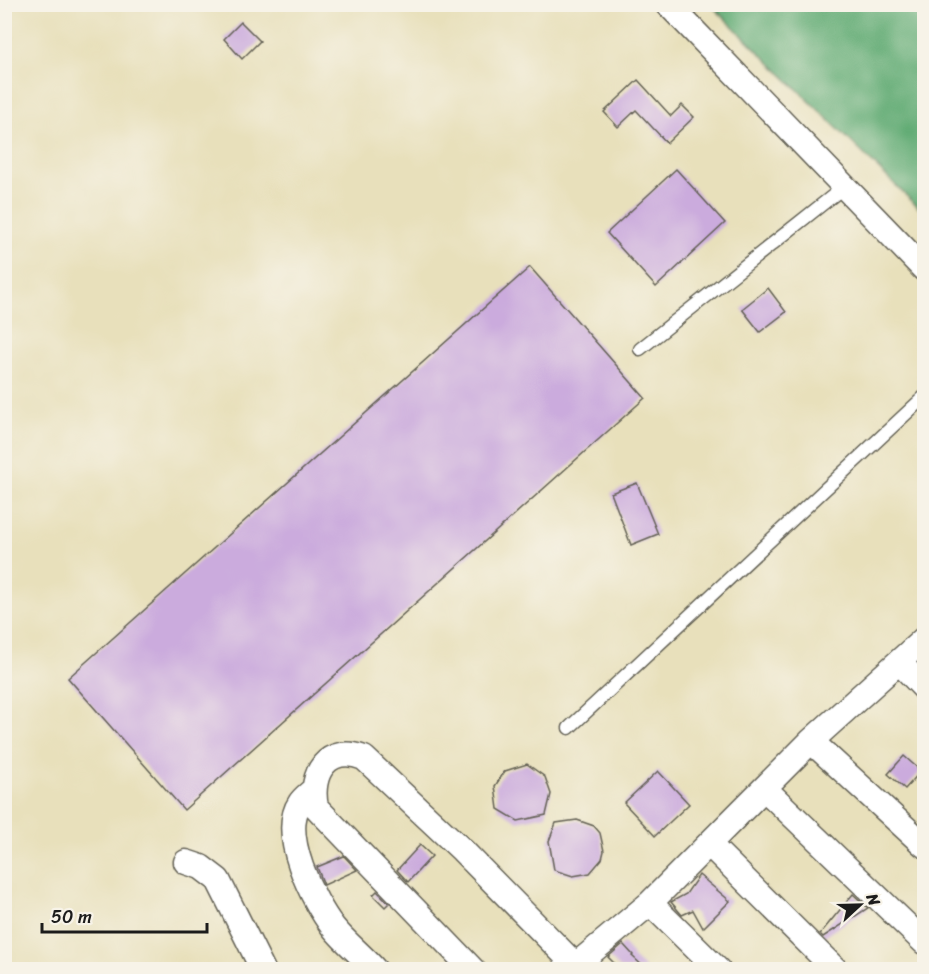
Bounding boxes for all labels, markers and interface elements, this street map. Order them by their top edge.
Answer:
north arrow [830,875,890,935]
text: N [858,888,889,911]
scale bar [42,896,207,934]
text: 50 m [51,901,92,933]

